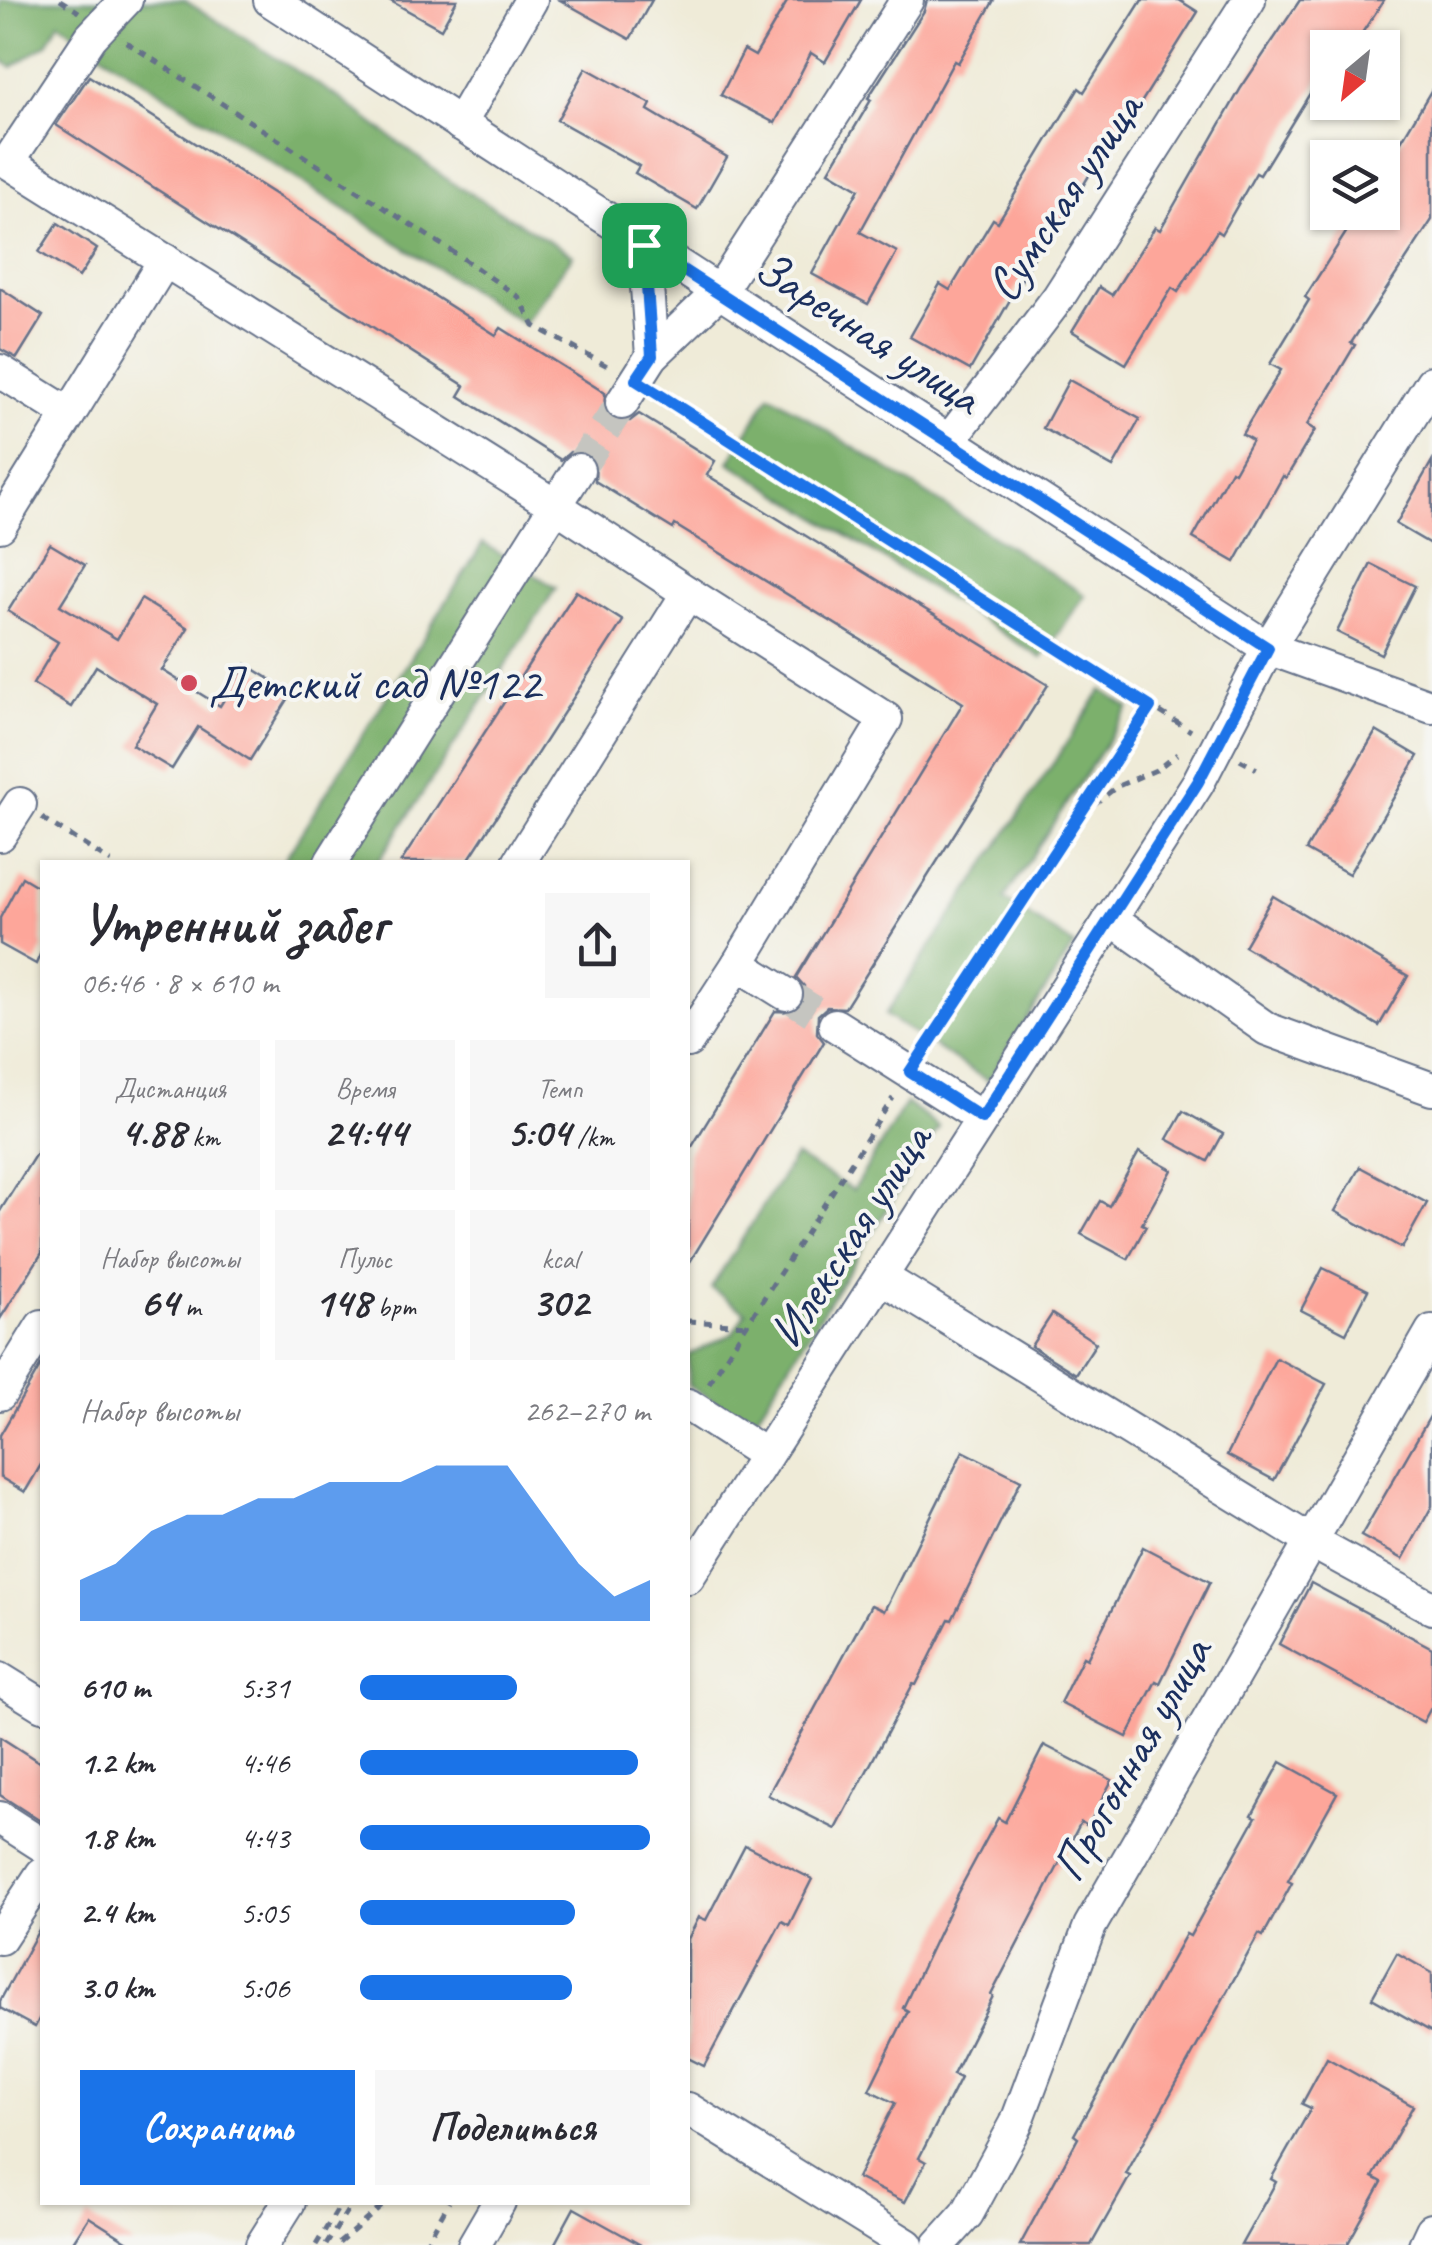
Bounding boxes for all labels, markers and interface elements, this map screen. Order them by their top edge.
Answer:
north arrow [1310,30,1400,120]
map controls [1310,30,1400,230]
street label: Сумская улица [972,78,1158,313]
button: layers [1310,140,1400,230]
pin [602,203,687,288]
icon: arrive [617,218,672,273]
street label: Заречная улица [744,237,995,429]
place label: Детский сад №122 [209,653,544,713]
marker: Детский сад №122 [178,672,200,694]
text: Утренний забег [80,889,387,959]
button: share [545,893,650,998]
text: 06:46 · 8 × 610 m [80,962,278,1003]
text: Дистанция [114,1071,226,1106]
text: Время [335,1071,395,1106]
text: Темп [537,1071,583,1106]
text: 4.88 [120,1106,185,1159]
text: 24:44 [323,1106,407,1159]
text: 5:04 [506,1106,570,1159]
street label: Илекская улица [756,1110,947,1359]
text: km [185,1119,220,1154]
text: /km [570,1119,614,1154]
text: Набор высоты [101,1241,239,1276]
text: Пульс [338,1241,392,1276]
text: kcal [541,1241,579,1276]
text: 64 [139,1276,178,1329]
text: 148 [314,1276,371,1329]
text: 302 [532,1276,588,1329]
text: m [178,1289,201,1324]
text: bpm [371,1289,416,1324]
text: Набор высоты [80,1390,239,1431]
text: 262–270 m [524,1390,650,1431]
street label: Прогонная улица [1037,1624,1226,1891]
text: 610 m [80,1667,150,1708]
text: 5:31 [240,1667,290,1708]
text: 1.2 km [80,1742,154,1783]
text: 4:46 [240,1742,290,1783]
text: 1.8 km [80,1817,154,1858]
text: 4:43 [240,1817,290,1858]
text: 2.4 km [80,1892,154,1933]
text: 5:05 [240,1892,290,1933]
text: 3.0 km [80,1967,154,2008]
text: 5:06 [240,1967,290,2008]
button: Сохранить [80,2070,355,2185]
button: Поделиться [375,2070,650,2185]

